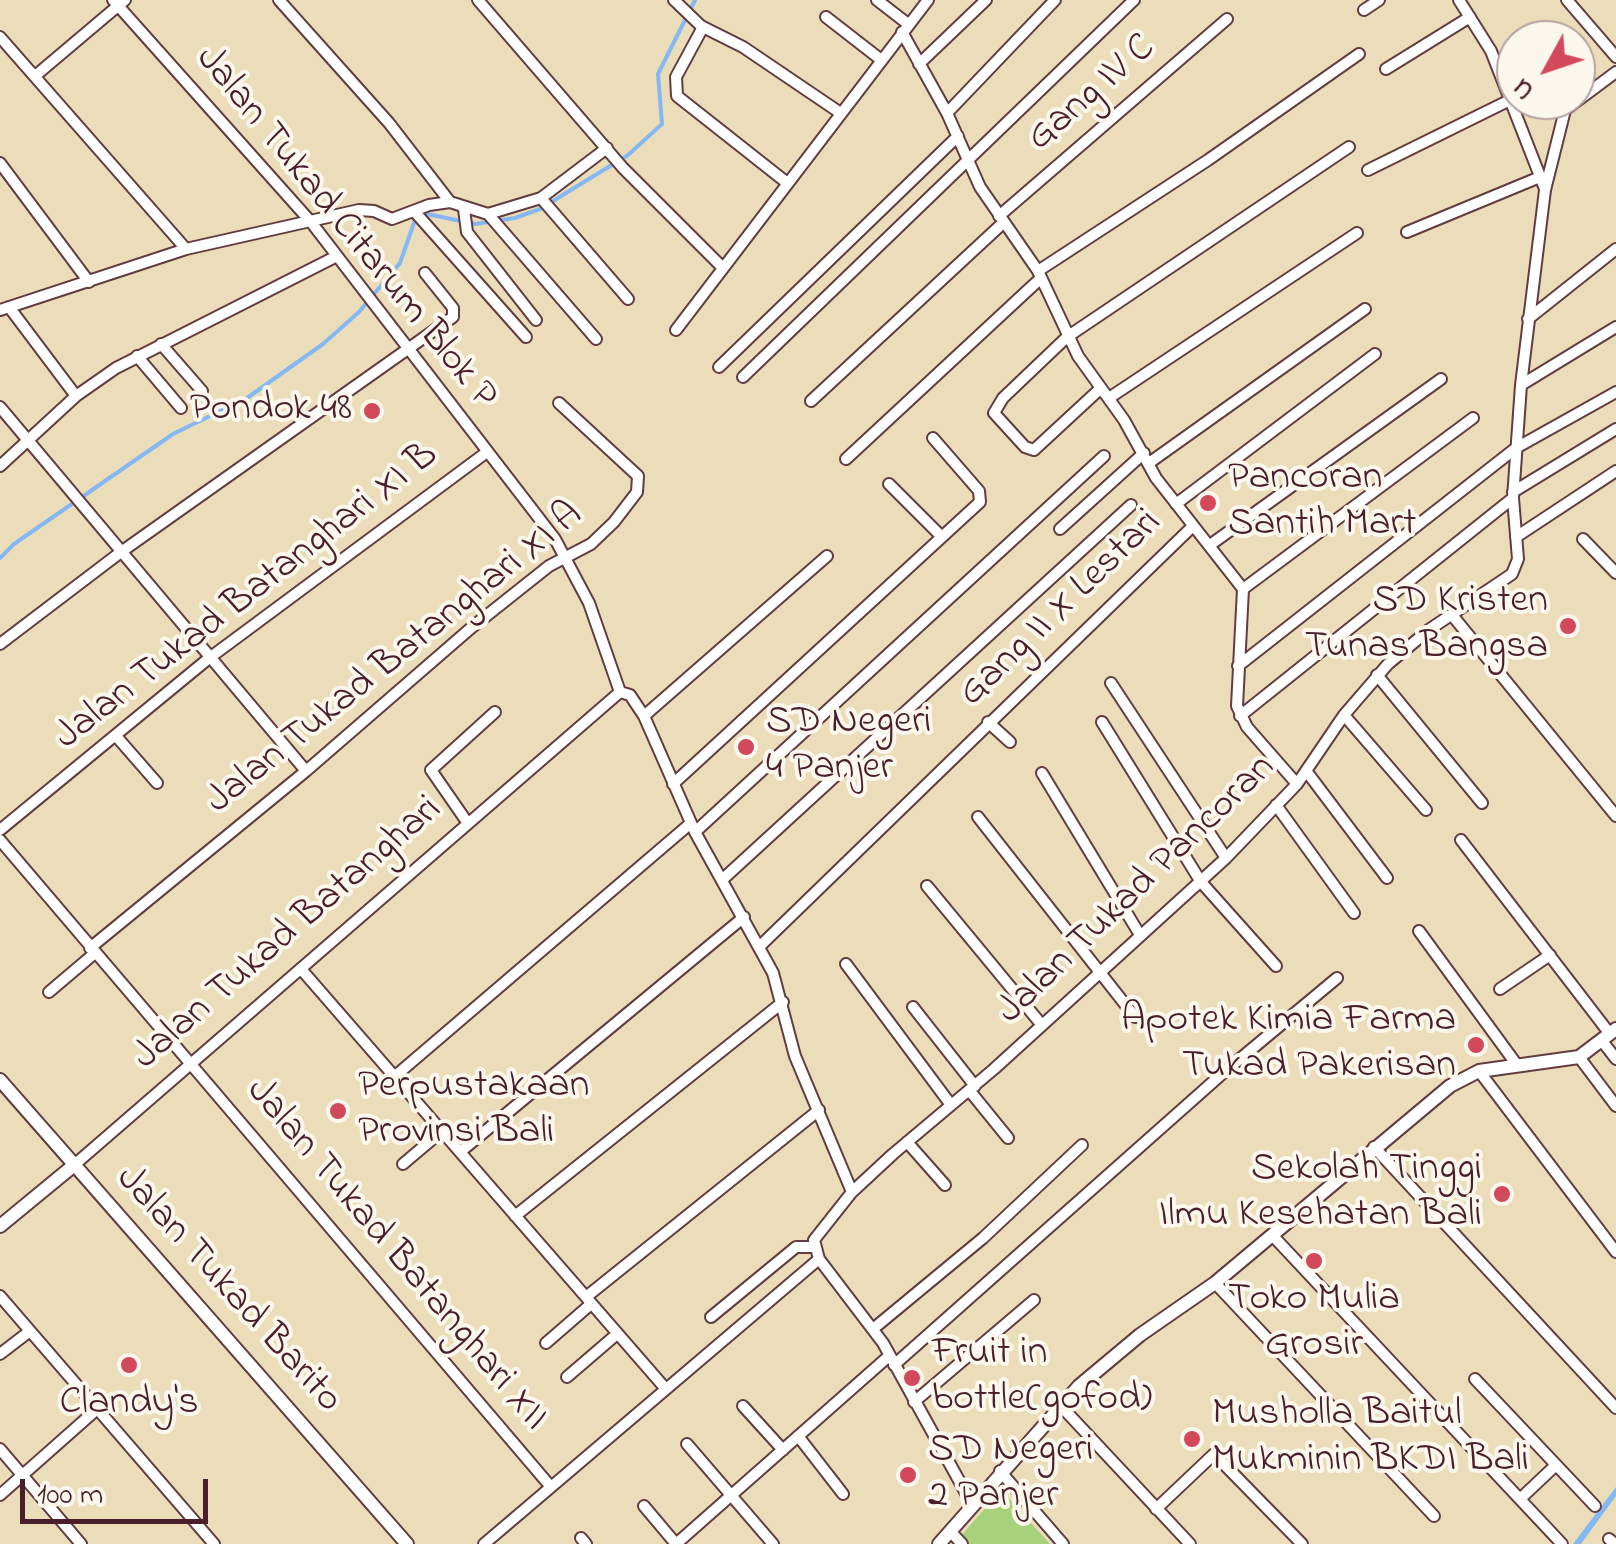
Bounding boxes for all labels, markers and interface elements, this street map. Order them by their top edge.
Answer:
north arrow [1496,20,1596,120]
street label: Gang IV C [1019,26,1167,164]
street label: Jalan Tukad Citarum Blok P [183,38,505,420]
text: U [1503,68,1546,108]
place label: Pondok 48 [190,387,352,435]
marker: Pondok 48 [361,400,383,422]
street label: Jalan Tukad Batanghari XI B [47,433,449,763]
place label: Pancoran Santih Mart [1228,456,1416,550]
marker: Pancoran Santih Mart [1197,492,1219,514]
street label: Jalan Tukad Batanghari XI A [198,493,594,827]
street label: Gang II X Lestari [950,501,1174,719]
place label: SD Kristen Tunas Bangsa [1305,579,1548,673]
marker: SD Kristen Tunas Bangsa [1557,615,1579,637]
place label: SD Negeri 4 Panjer [766,700,931,794]
marker: SD Negeri 4 Panjer [735,736,757,758]
street label: Jalan Tukad Pancoran [989,746,1287,1036]
street label: Jalan Tukad Batanghari [125,788,453,1082]
place label: Apotek Kimia Farma Tukad Pakerisan [1121,998,1456,1092]
marker: Apotek Kimia Farma Tukad Pakerisan [1465,1034,1487,1056]
place label: Perpustakaan Provinsi Bali [358,1064,589,1158]
street label: Jalan Tukad Batanghari XII [233,1070,557,1442]
marker: Perpustakaan Provinsi Bali [327,1100,349,1122]
place label: Sekolah Tinggi Ilmu Kesehatan Bali [1159,1147,1482,1241]
street label: Jalan Tukad Barito [103,1157,351,1425]
marker: Sekolah Tinggi Ilmu Kesehatan Bali [1491,1183,1513,1205]
marker: Toko Mulia Grosir [1303,1250,1325,1272]
place label: Toko Mulia Grosir [1228,1277,1400,1371]
place label: Fruit in bottle(gofod) [932,1331,1152,1425]
marker: Clandy's [118,1354,140,1376]
marker: Fruit in bottle(gofod) [901,1367,923,1389]
place label: Clandy's [59,1381,199,1429]
place label: Musholla Baitul Mukminin BKDI Bali [1212,1392,1529,1486]
place label: SD Negeri 2 Panjer [928,1428,1093,1522]
marker: Musholla Baitul Mukminin BKDI Bali [1181,1428,1203,1450]
scale bar [25,1459,212,1521]
marker: SD Negeri 2 Panjer [897,1464,919,1486]
text: 100 m [37,1474,103,1518]

